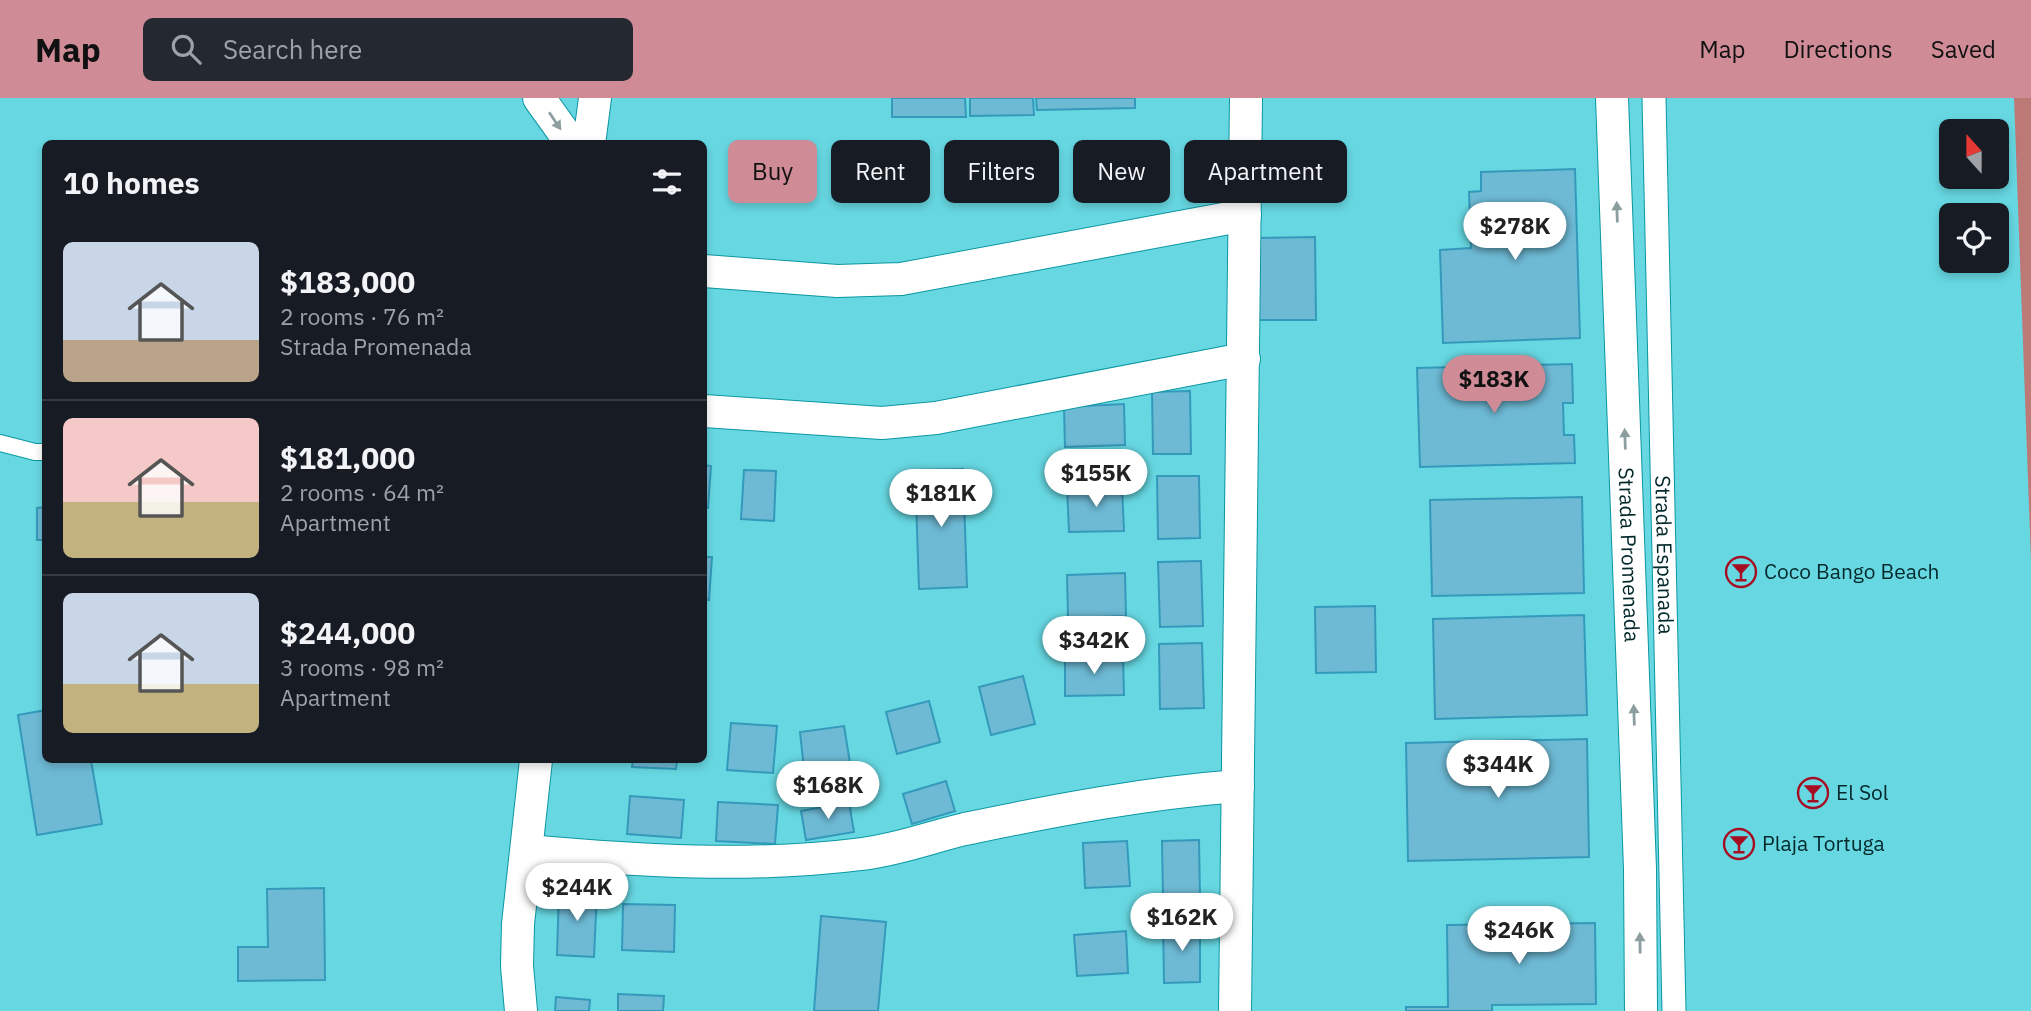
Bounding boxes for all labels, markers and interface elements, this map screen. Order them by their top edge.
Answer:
search box [143,18,633,81]
text: Map [35,28,101,71]
icon: search [167,30,205,68]
text: Search here [223,32,362,66]
text: Map [1699,33,1745,65]
text: Directions [1783,33,1893,65]
text: Saved [1931,33,1996,65]
one-way arrow [548,112,562,130]
north arrow [1939,119,2009,189]
map controls [1939,119,2009,273]
chip: Buy [728,140,817,203]
chip: Rent [831,140,930,203]
chip: Filters [944,140,1059,203]
chip: New [1073,140,1170,203]
chip: Apartment [1184,140,1347,203]
text: 10 homes [63,163,200,202]
icon: filters [648,163,686,201]
one-way arrow [1611,200,1622,222]
pin: $278K [1466,202,1564,262]
button: locate [1939,203,2009,273]
text: $278K [1479,210,1551,240]
text: $183,000 [280,262,415,301]
icon: home [119,270,203,354]
text: 2 rooms · 76 m² [280,301,444,331]
text: Strada Promenada [280,331,472,361]
pin: $183K [1445,356,1543,415]
text: $183K [1458,363,1530,393]
one-way arrow [1619,428,1630,450]
text: $181,000 [280,438,415,477]
icon: home [119,446,203,530]
pin: $155K [1047,450,1145,509]
text: $155K [1060,457,1132,487]
street label: Strada Promenada [1612,467,1647,643]
pin: $181K [892,470,990,529]
street label: Strada Espanada [1649,475,1681,635]
text: 2 rooms · 64 m² [280,477,444,507]
text: $181K [905,477,977,507]
text: Apartment [280,507,391,537]
bar icon: Coco Bango Beach [1724,555,1758,589]
place label: Coco Bango Beach [1764,557,1939,585]
text: $244,000 [280,613,415,652]
pin: $342K [1045,616,1143,676]
icon: home [119,621,203,705]
text: $342K [1058,624,1130,654]
text: 3 rooms · 98 m² [280,652,444,682]
text: Apartment [280,682,391,712]
one-way arrow [1629,704,1640,726]
pin: $344K [1449,740,1547,800]
text: $344K [1462,748,1534,778]
pin: $168K [779,762,877,821]
text: $168K [792,769,864,799]
bar icon: El Sol [1796,776,1830,810]
place label: El Sol [1836,778,1889,806]
bar icon: Plaja Tortuga [1722,827,1756,861]
place label: Plaja Tortuga [1762,829,1885,857]
pin: $244K [528,864,626,923]
text: $244K [541,871,613,901]
pin: $162K [1133,894,1231,953]
text: $162K [1146,901,1218,931]
pin: $246K [1470,906,1568,966]
text: $246K [1483,914,1555,944]
one-way arrow [1635,932,1646,954]

